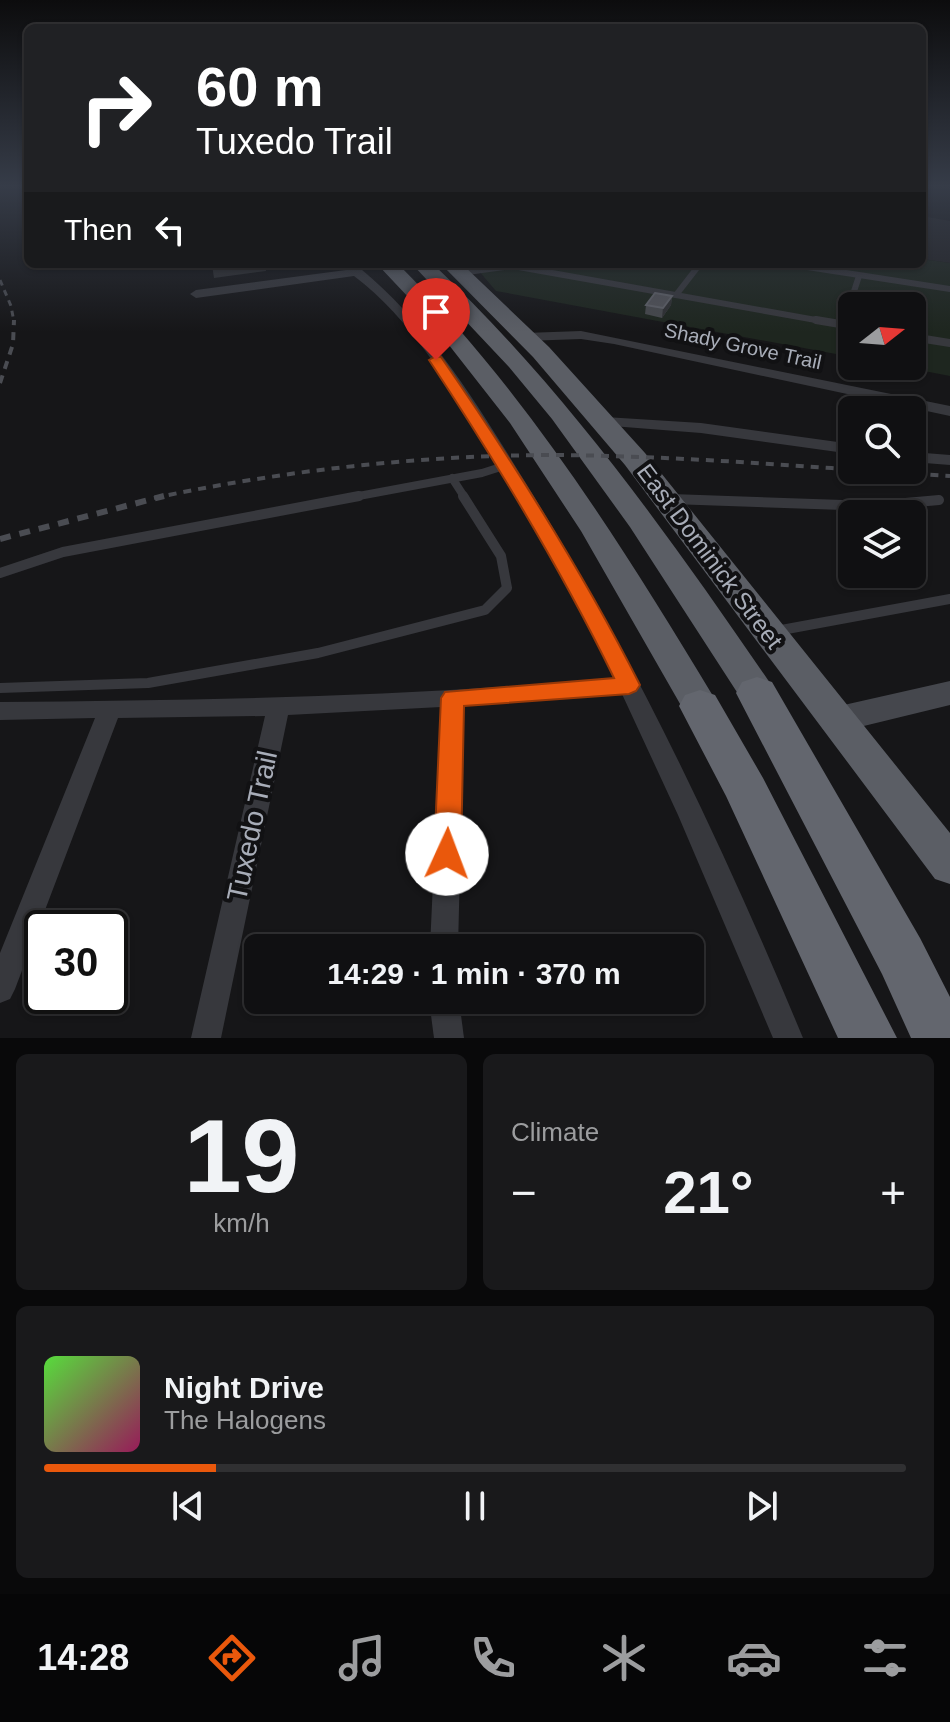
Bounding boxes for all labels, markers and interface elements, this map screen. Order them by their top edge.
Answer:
text: 60 m [196,55,324,118]
icon: right [64,56,168,160]
text: Tuxedo Trail [196,121,393,162]
icon: left [148,208,192,252]
text: Then [64,213,132,246]
pin [402,278,470,360]
icon: arrive [414,290,458,334]
north arrow [838,292,926,380]
map controls [838,292,926,588]
street label: Shady Grove Trail [662,319,824,373]
button: search [838,396,926,484]
street label: East Dominick Street [632,458,788,654]
button: layers [838,500,926,588]
street label: Tuxedo Trail [221,748,283,904]
position arrow [405,812,489,896]
speed limit sign: 30 [24,910,128,1014]
text: 14:29 · 1 min · 370 m [327,957,621,990]
text: 19 [184,1098,299,1214]
text: Climate [511,1117,599,1147]
text: 21° [663,1159,754,1226]
text: − [511,1168,537,1217]
text: + [880,1168,906,1217]
text: km/h [213,1208,270,1238]
text: Night Drive [164,1371,324,1404]
text: The Halogens [164,1405,326,1435]
icon: previous [166,1484,210,1528]
icon: pause [453,1484,497,1528]
icon: next [740,1484,784,1528]
icon: directions [204,1630,260,1686]
icon: music [334,1630,390,1686]
icon: phone [465,1630,521,1686]
icon: climate [596,1630,652,1686]
icon: car [726,1630,782,1686]
icon: filters [857,1630,913,1686]
text: 14:28 [37,1637,129,1678]

